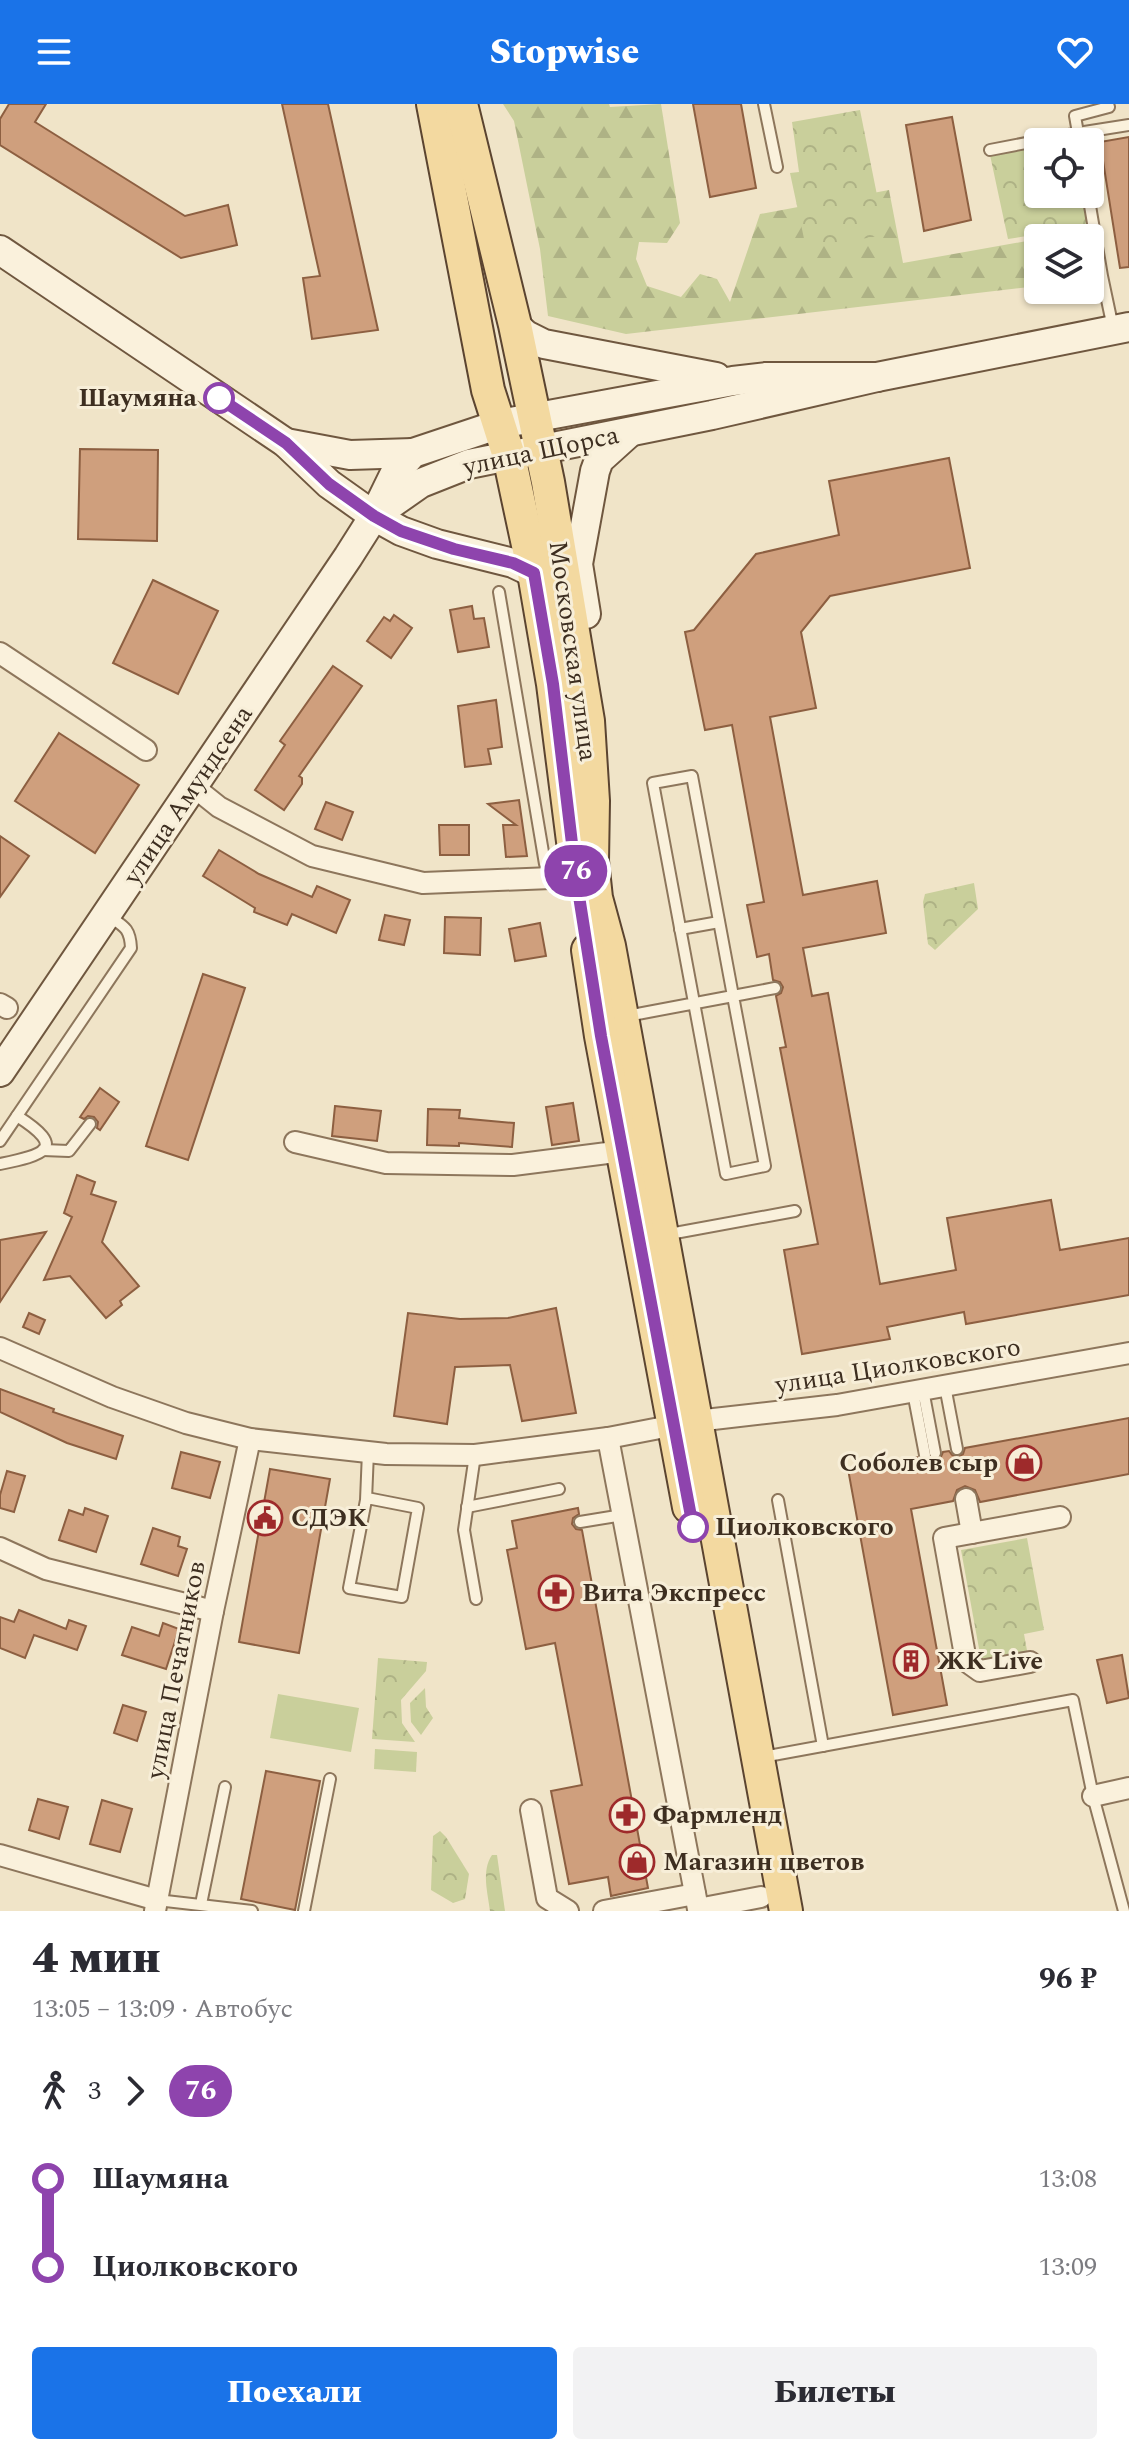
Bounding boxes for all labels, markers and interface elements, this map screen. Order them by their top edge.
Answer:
text: Stopwise [490,25,639,80]
icon: menu [32,30,76,74]
icon: heart [1053,30,1097,74]
map controls [1024,128,1104,304]
button: locate [1024,128,1104,208]
button: layers [1024,224,1104,304]
place label: Шаумяна [78,378,198,418]
marker: Шаумяна [204,383,234,413]
street label: улица Щорса [458,415,623,487]
street label: Московская улица [538,538,608,764]
street label: улица Амундсена [112,697,263,894]
line badge: 76 [540,845,612,897]
text: 76 [560,849,592,892]
street label: улица Циолковского [771,1327,1024,1405]
place label: Соболев сыр [839,1443,998,1483]
shop icon: Соболев сыр [1005,1444,1043,1482]
place label: СДЭК [291,1498,367,1538]
public building icon: СДЭК [246,1499,284,1537]
place label: Циолковского [715,1507,894,1547]
marker: Циолковского [678,1512,708,1542]
street label: улица Печатников [135,1558,217,1783]
place label: Вита Экспресс [582,1573,766,1613]
pharmacy icon: Вита Экспресс [537,1574,575,1612]
place label: ЖК Live [937,1641,1043,1681]
building icon: ЖК Live [892,1642,930,1680]
place label: Фармленд [653,1795,782,1835]
pharmacy icon: Фармленд [608,1796,646,1834]
place label: Магазин цветов [663,1842,864,1882]
shop icon: Магазин цветов [618,1843,656,1881]
text: 4 мин [32,1925,161,1992]
text: 96 ₽ [1039,1956,1097,2002]
text: 13:05 – 13:09 · Автобус [32,1989,293,2029]
icon: walk [32,2069,76,2113]
icon: forward [113,2069,157,2113]
text: 76 [185,2069,216,2112]
text: 3 [88,2071,101,2111]
text: Шаумяна [92,2156,229,2202]
text: 13:08 [1038,2159,1097,2199]
text: Циолковского [92,2244,298,2290]
text: 13:09 [1038,2247,1097,2287]
button: Поехали [32,2347,557,2439]
button: Билеты [573,2347,1097,2439]

